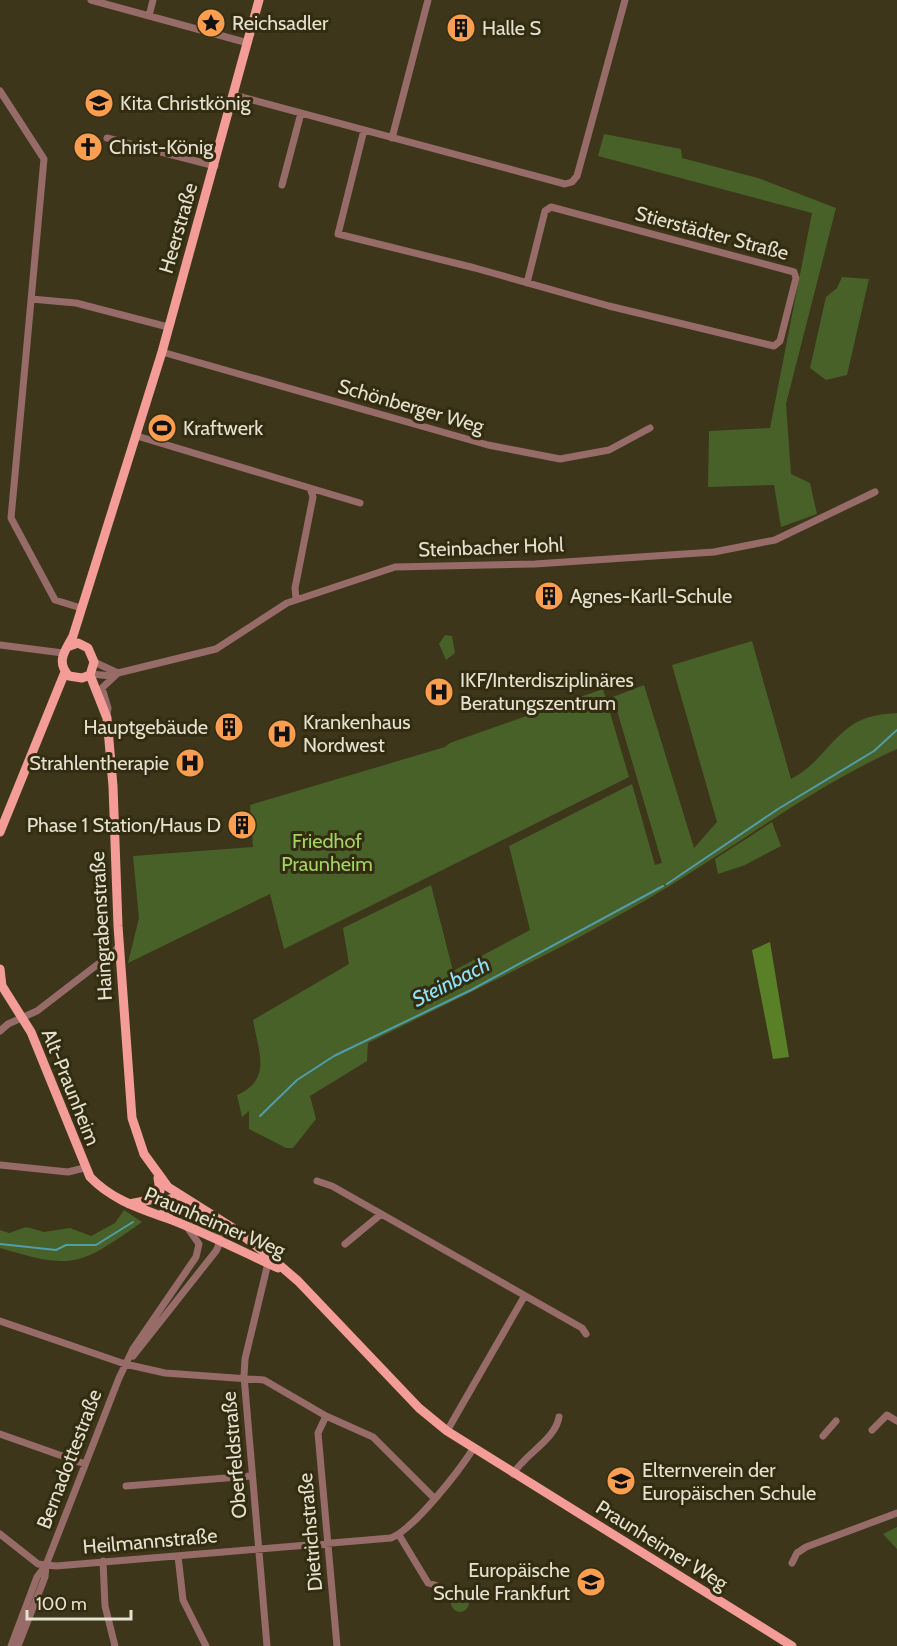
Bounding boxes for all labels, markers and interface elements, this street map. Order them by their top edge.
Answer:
place icon: Reichsadler [195,7,227,39]
place label: Reichsadler [232,11,329,35]
building icon: Halle S [445,12,477,44]
place label: Halle S [482,16,542,40]
school or university icon: Kita Christkönig [83,87,115,119]
place label: Kita Christkönig [120,91,252,115]
church icon: Christ-König [72,131,104,163]
place label: Christ-König [109,135,214,159]
street label: Heerstraße [154,180,202,276]
street label: Stierstädter Straße [633,201,791,265]
street label: Schönberger Weg [335,374,488,439]
sports icon: Kraftwerk [146,412,178,444]
place label: Kraftwerk [183,416,263,440]
street label: Steinbacher Hohl [418,532,565,562]
building icon: Agnes-Karll-Schule [533,580,565,612]
place label: Agnes-Karll-Schule [570,584,732,608]
place label: IKF/Interdisziplinäres Beratungszentrum [460,668,634,715]
hospital icon: IKF/Interdisziplinäres Beratungszentrum [423,676,455,708]
place label: Krankenhaus Nordwest [303,710,410,757]
building icon: Hauptgebäude [213,711,245,743]
place label: Hauptgebäude [84,715,208,739]
hospital icon: Krankenhaus Nordwest [266,718,298,750]
hospital icon: Strahlentherapie [174,747,206,779]
place label: Strahlentherapie [29,751,169,775]
building icon: Phase 1 Station/Haus D [226,809,258,841]
place label: Phase 1 Station/Haus D [27,813,221,837]
park label: Friedhof Praunheim [281,829,373,876]
street label: Haingrabenstraße [85,851,117,1001]
water label: Steinbach [408,951,494,1012]
street label: Alt-Praunheim [37,1025,105,1149]
street label: Praunheimer Weg [141,1181,290,1263]
street label: Bernadottestraße [31,1386,107,1532]
street label: Oberfeldstraße [216,1390,252,1520]
place label: Elternverein der Europäischen Schule [642,1458,816,1505]
school or university icon: Elternverein der Europäischen Schule [605,1465,637,1497]
street label: Dietrichstraße [293,1472,327,1592]
street label: Praunheimer Weg [592,1495,733,1596]
street label: Heilmannstraße [82,1523,218,1559]
place label: Europäische Schule Frankfurt [433,1558,570,1605]
school or university icon: Europäische Schule Frankfurt [575,1566,607,1598]
scale bar [27,1583,130,1621]
text: 100 m [36,1593,87,1615]

